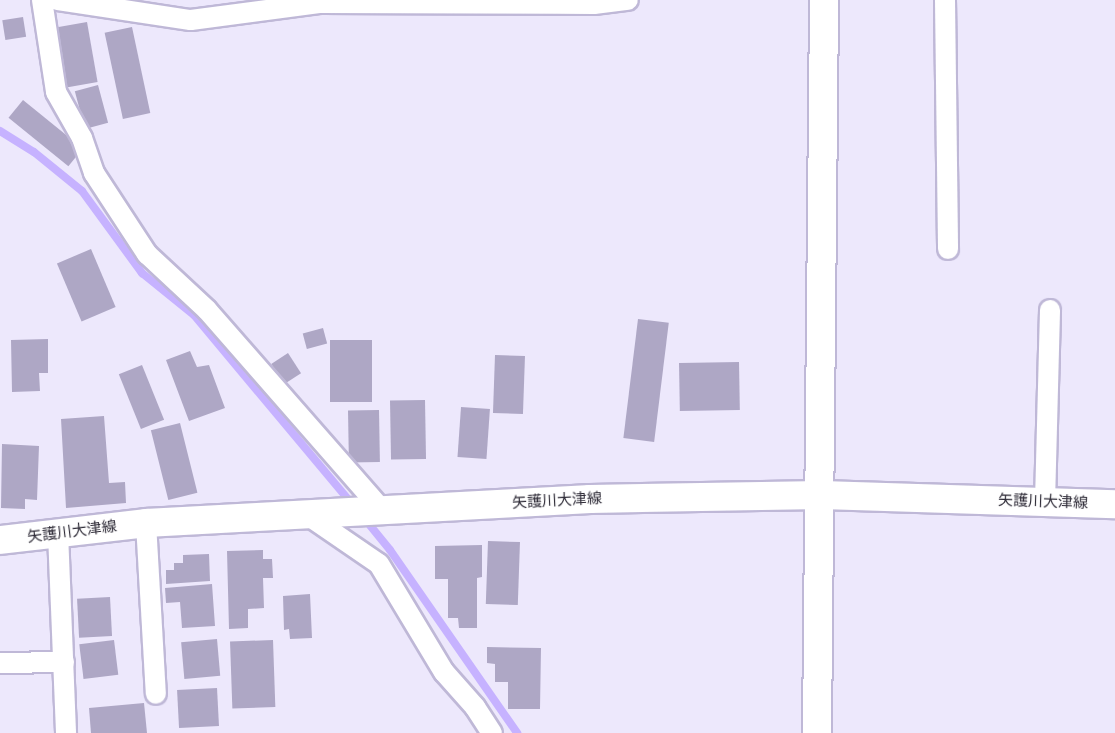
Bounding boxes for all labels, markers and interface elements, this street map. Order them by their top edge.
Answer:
street label: 矢護川大津線 [512,490,602,512]
street label: 矢護川大津線 [998,491,1088,513]
street label: 矢護川大津線 [26,518,118,546]

